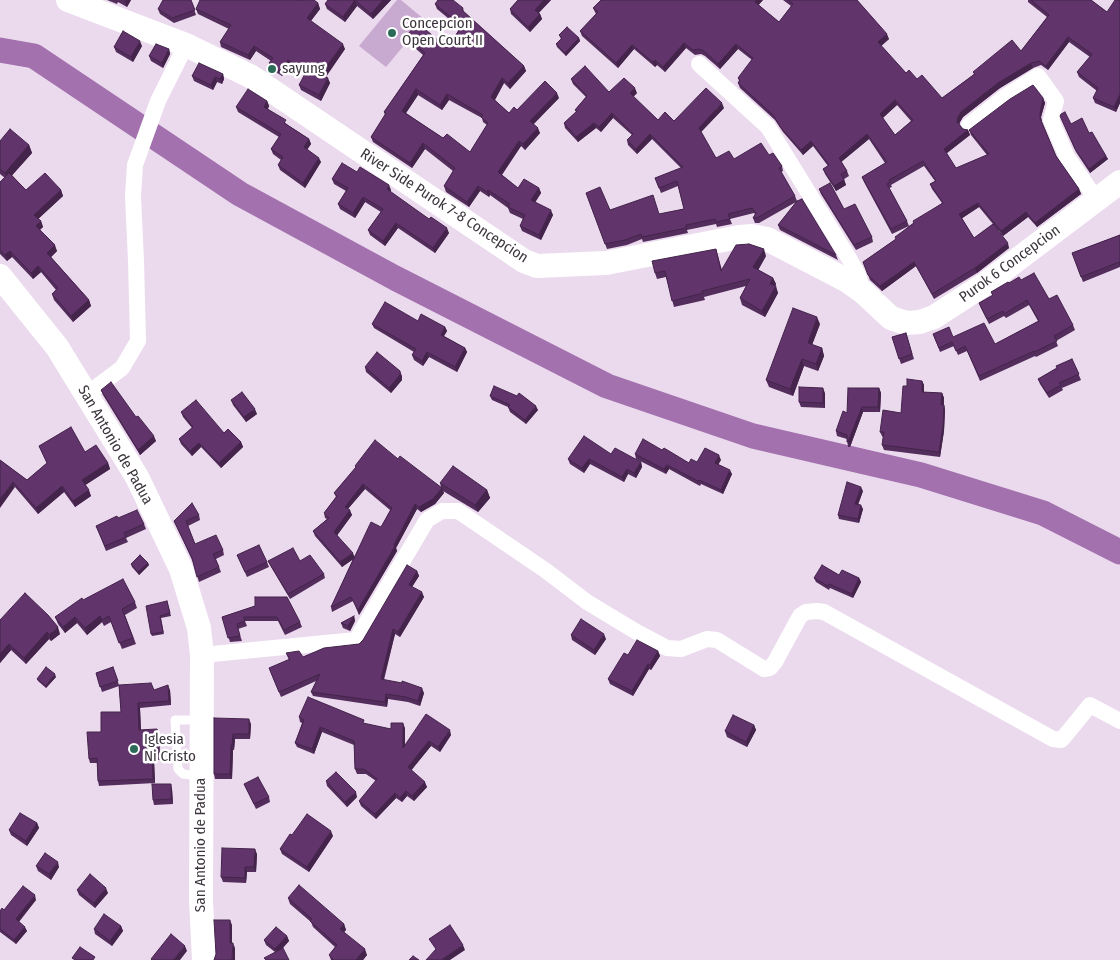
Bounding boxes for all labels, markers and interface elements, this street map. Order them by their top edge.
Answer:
place label: Concepcion Open Court II [402,15,483,50]
marker: Concepcion Open Court II [386,27,398,39]
place label: sayung [282,60,325,78]
marker: sayung [266,63,278,75]
street label: River Side Purok 7-8 Concepcion [357,145,531,267]
street label: Purok 6 Concepcion [956,221,1064,307]
street label: San Antonio de Padua [74,382,156,508]
place label: Iglesia Ni Cristo [144,731,196,766]
marker: Iglesia Ni Cristo [128,743,140,755]
street label: San Antonio de Padua [192,778,210,912]

